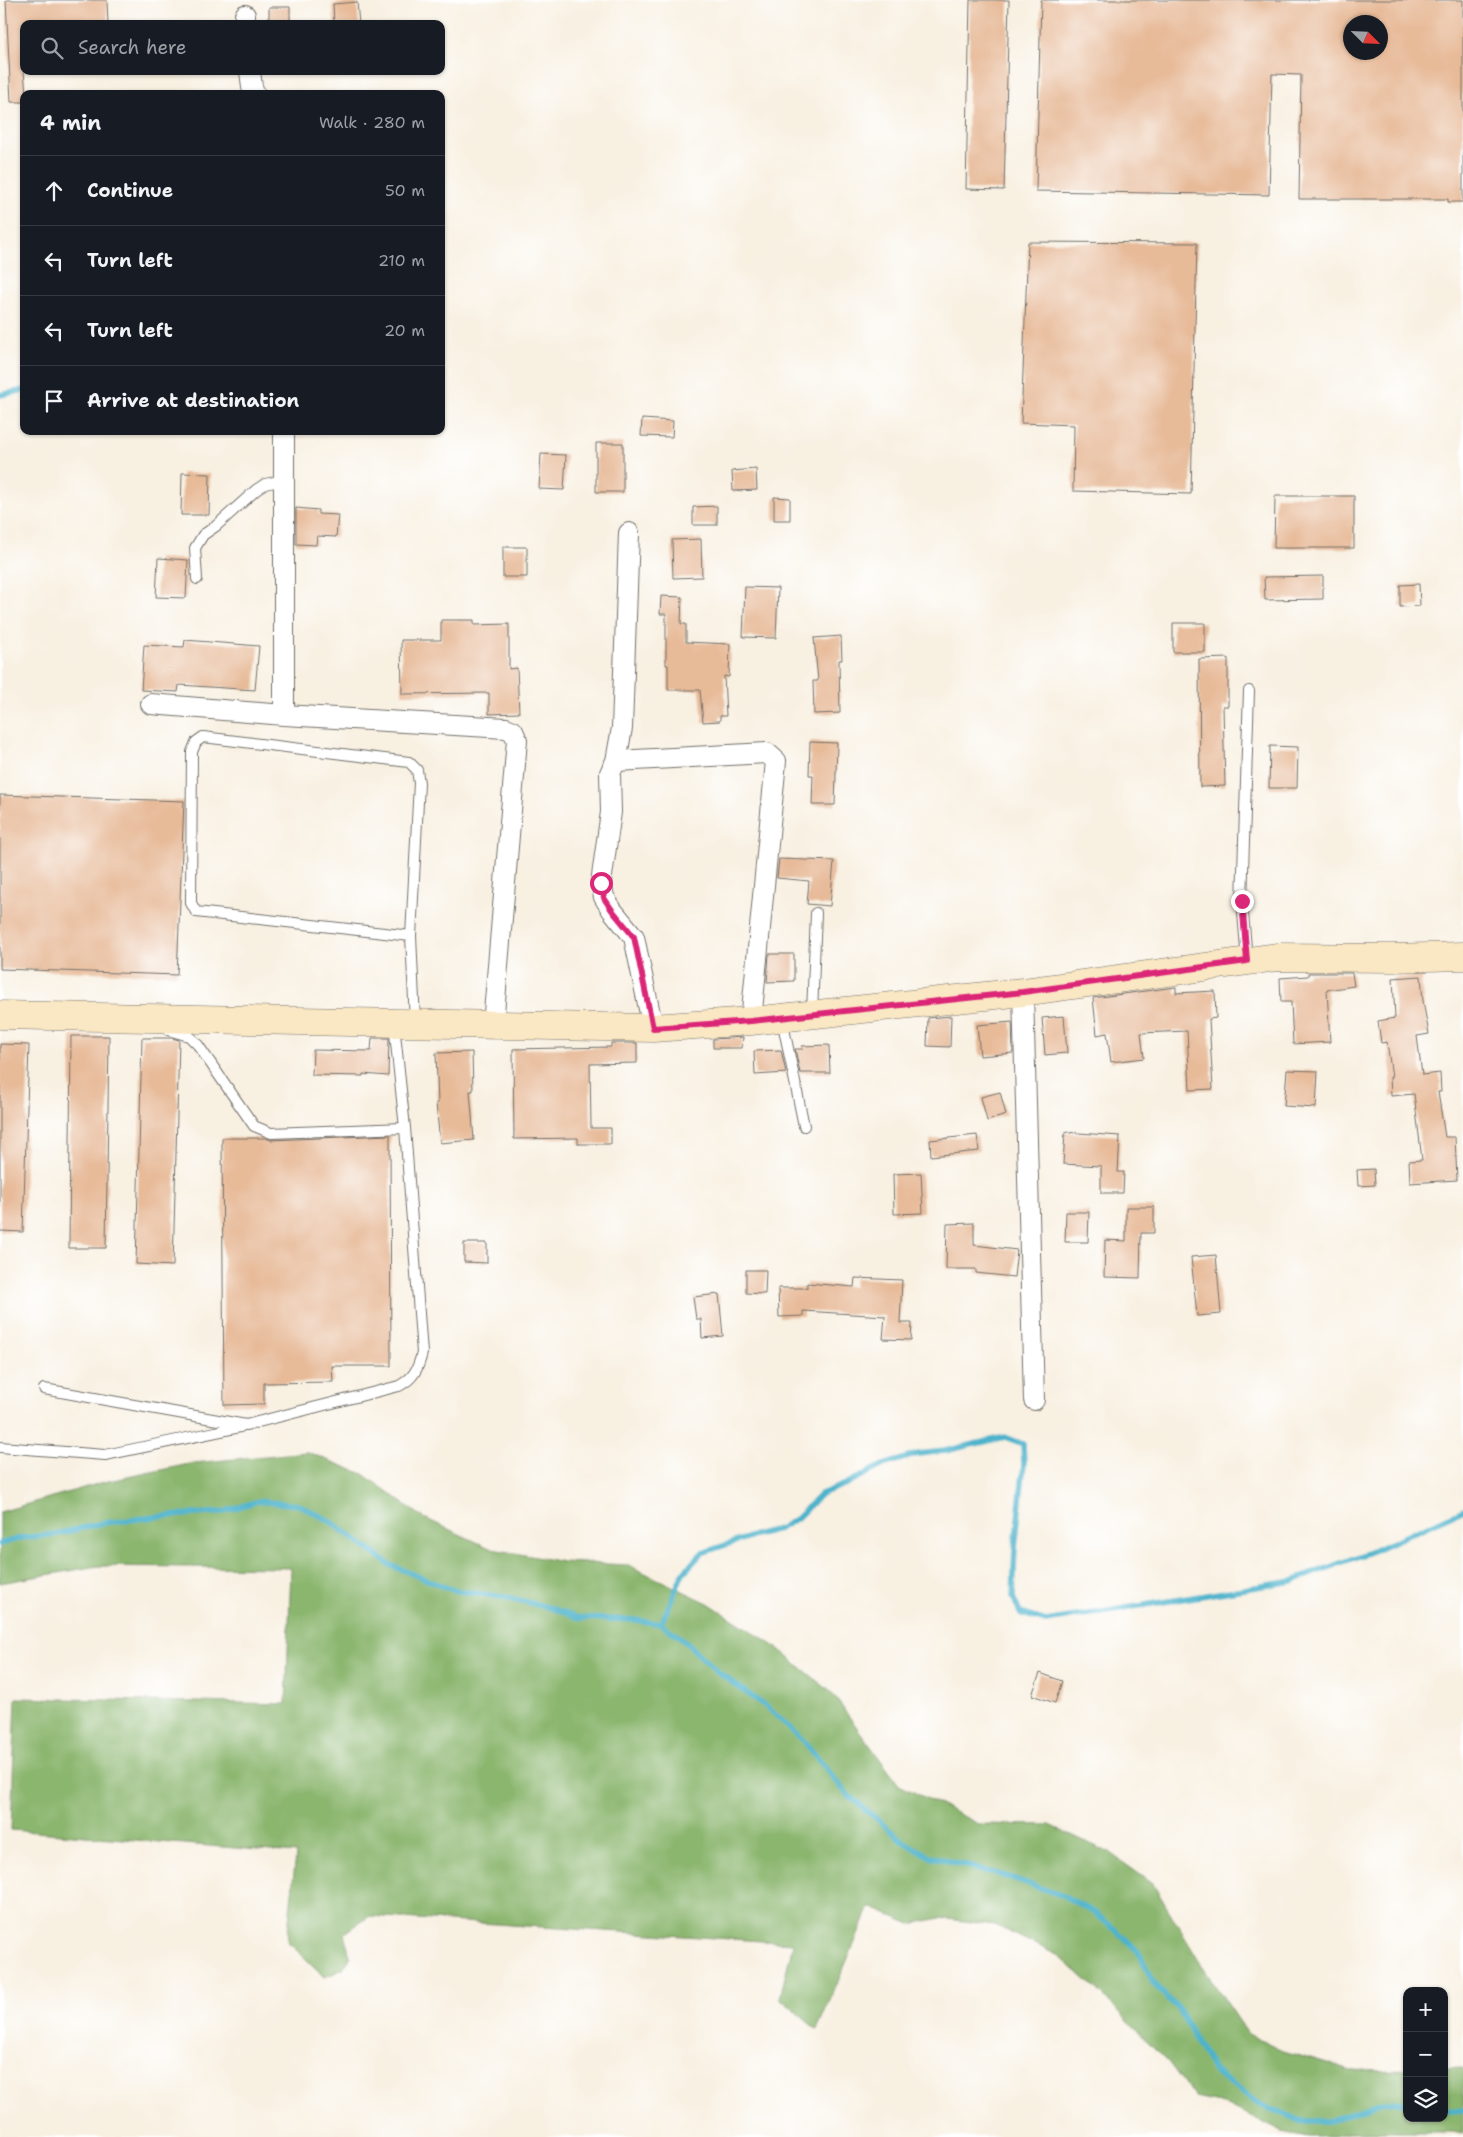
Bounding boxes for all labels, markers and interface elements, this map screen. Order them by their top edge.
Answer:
north arrow [1343,15,1388,60]
search box [20,20,445,75]
icon: search [38,34,66,62]
text: Search here [78,35,187,60]
text: 4 min [40,109,101,137]
text: Walk · 280 m [319,112,425,133]
icon: ahead [40,177,68,205]
text: Continue [87,178,173,203]
text: 50 m [385,180,425,201]
icon: left [40,247,68,275]
text: Turn left [87,248,173,273]
text: 210 m [378,250,425,271]
icon: left [40,317,68,345]
text: Turn left [87,318,173,343]
text: 20 m [384,320,425,341]
icon: arrive [40,387,68,415]
text: Arrive at destination [87,388,299,413]
route start [590,872,613,895]
route end [1231,890,1254,913]
map controls [1403,1987,1448,2122]
button: + [1403,1987,1448,2032]
button: − [1403,2032,1448,2077]
button: layers [1403,2077,1448,2122]

